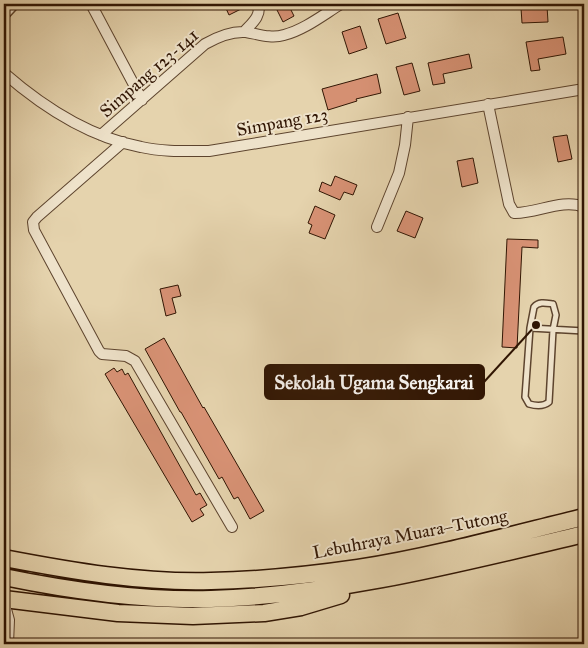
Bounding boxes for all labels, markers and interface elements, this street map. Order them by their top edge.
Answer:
street label: Simpang 123-141 [95,24,204,123]
street label: Simpang 123 [235,103,330,142]
callout: Sekolah Ugama Sengkarai [265,365,484,399]
text: Sekolah Ugama Sengkarai [274,371,475,395]
street label: Lebuhraya Muara–Tutong [311,504,510,565]

